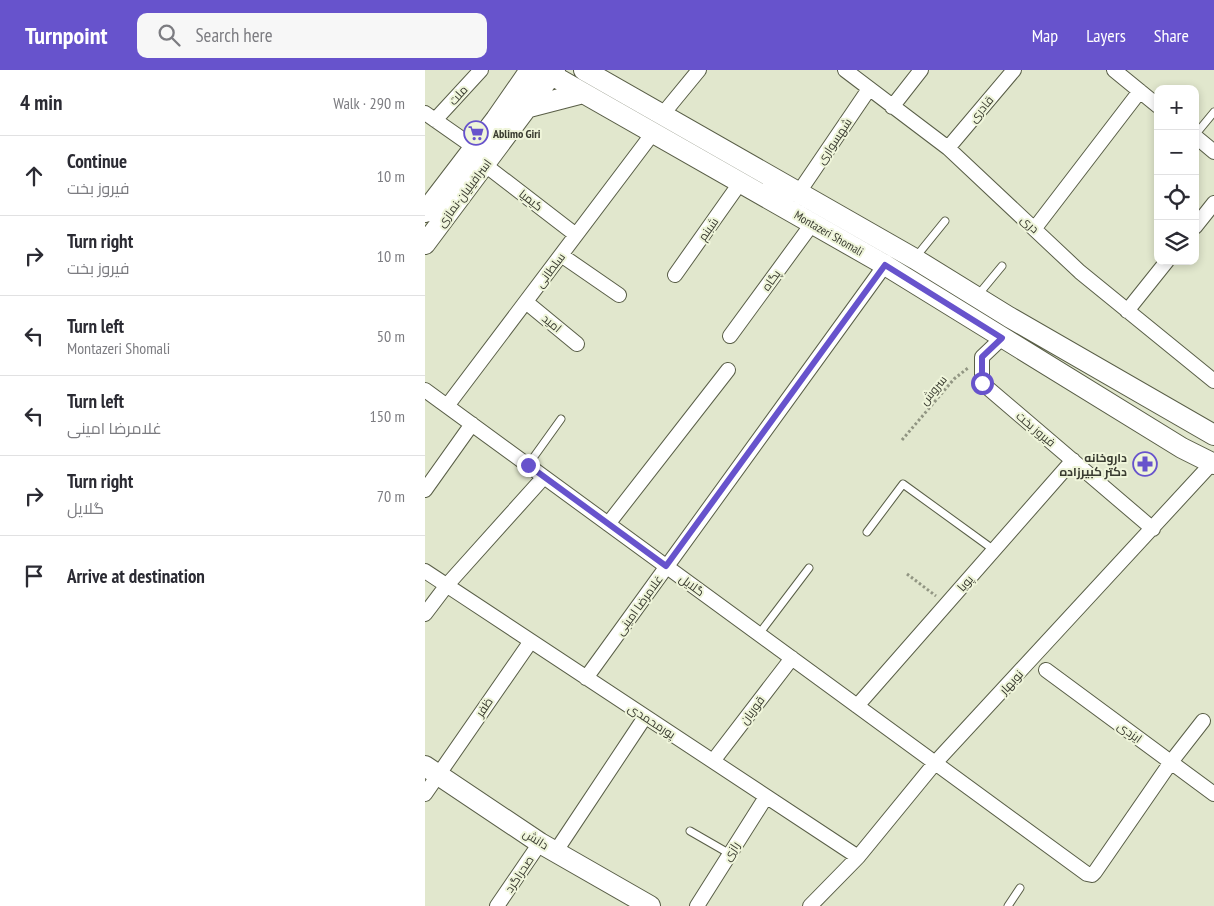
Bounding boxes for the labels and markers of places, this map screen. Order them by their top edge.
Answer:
supermarket icon: Ablimo Giri [463,120,489,146]
place label: Ablimo Giri [492,126,541,141]
place label: داروخانه دکتر کبیرزاده [1059,450,1127,480]
pharmacy icon: داروخانه دکتر کبیرزاده [1132,451,1158,477]

